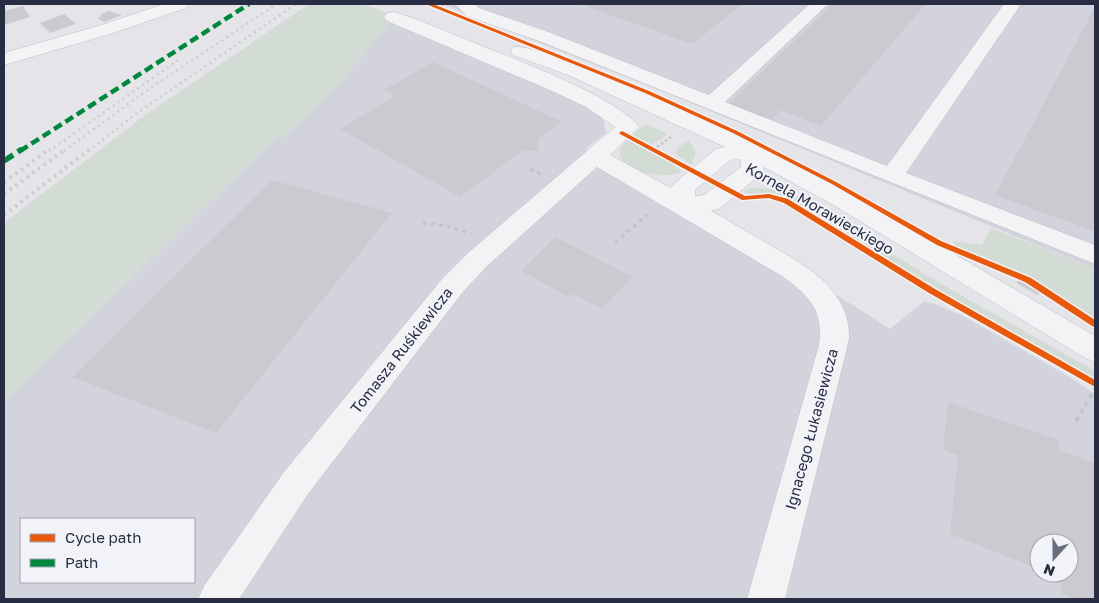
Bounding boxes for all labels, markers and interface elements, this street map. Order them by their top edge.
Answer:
street label: Kornela Morawieckiego [743,158,897,258]
street label: Tomasza Ruśkiewicza [346,283,456,417]
street label: Ignacego Łukasiewicza [781,347,841,511]
legend [20,518,195,583]
text: Cycle path [65,528,141,546]
north arrow [1029,533,1079,583]
text: Path [65,553,98,571]
text: N [1041,561,1057,580]

